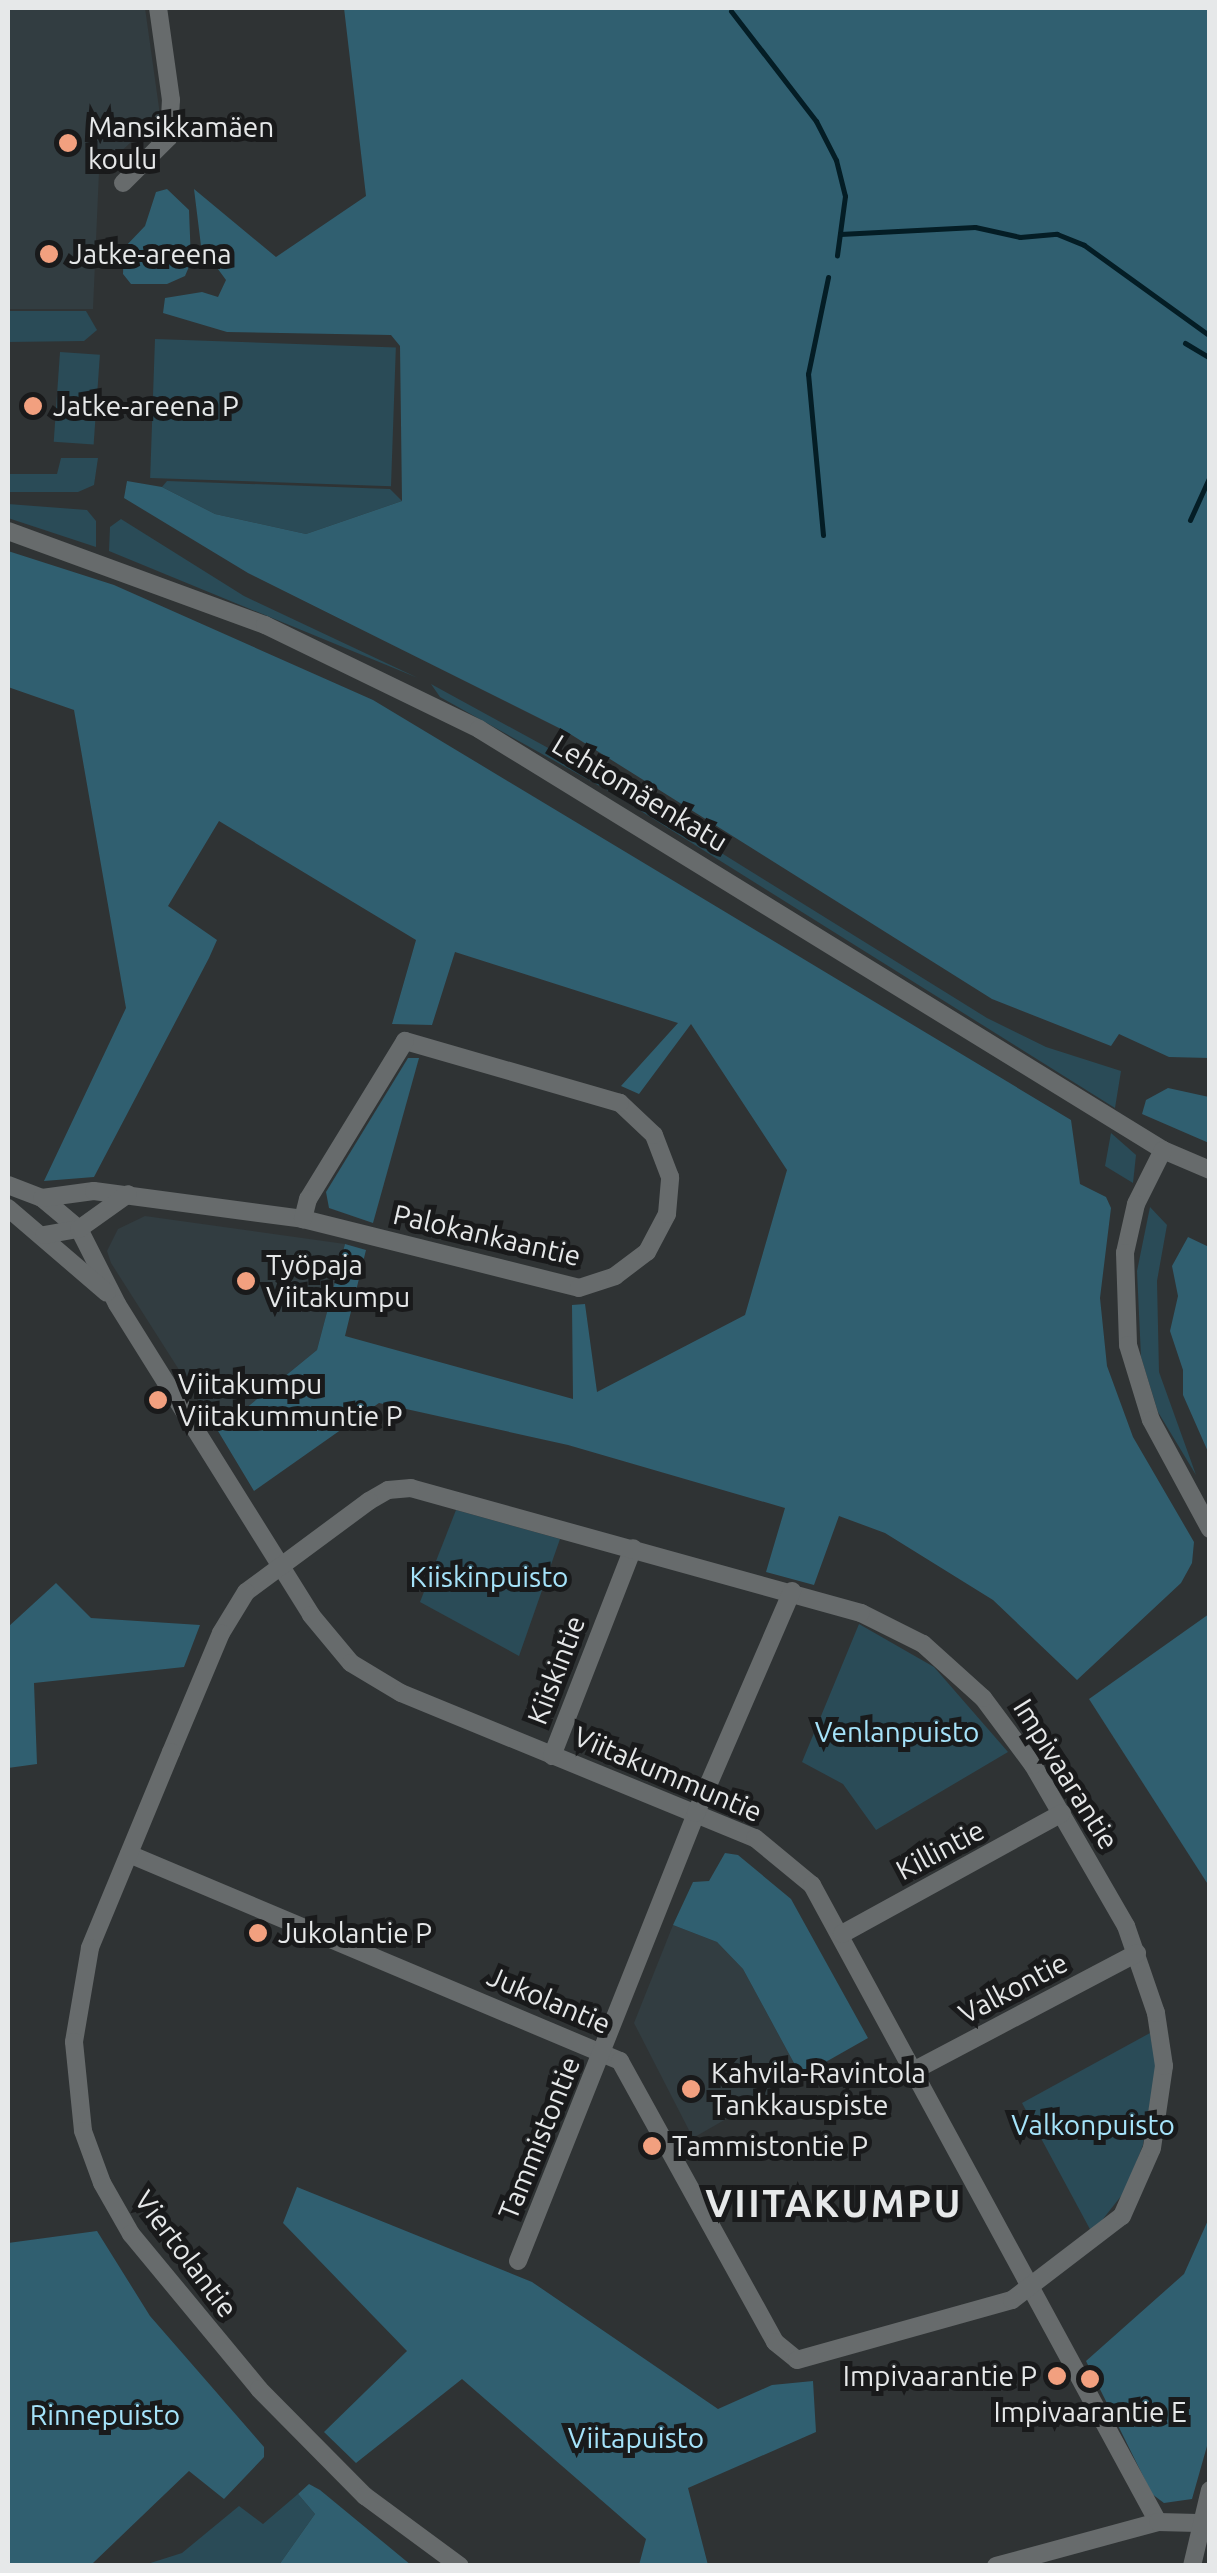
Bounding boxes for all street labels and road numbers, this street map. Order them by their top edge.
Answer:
street label: Lehtomäenkatu [546,727,734,859]
street label: Palokankaantie [390,1197,584,1273]
street label: Kiiskintie [520,1611,592,1729]
street label: Impivaarantie [1006,1693,1126,1855]
street label: Viitakummuntie [569,1719,767,1829]
street label: Killintie [890,1813,990,1887]
street label: Valkontie [953,1945,1073,2031]
street label: Jukolantie [482,1959,616,2041]
street label: Tammistontie [491,2052,587,2224]
street label: Viertolantie [127,2184,245,2324]

